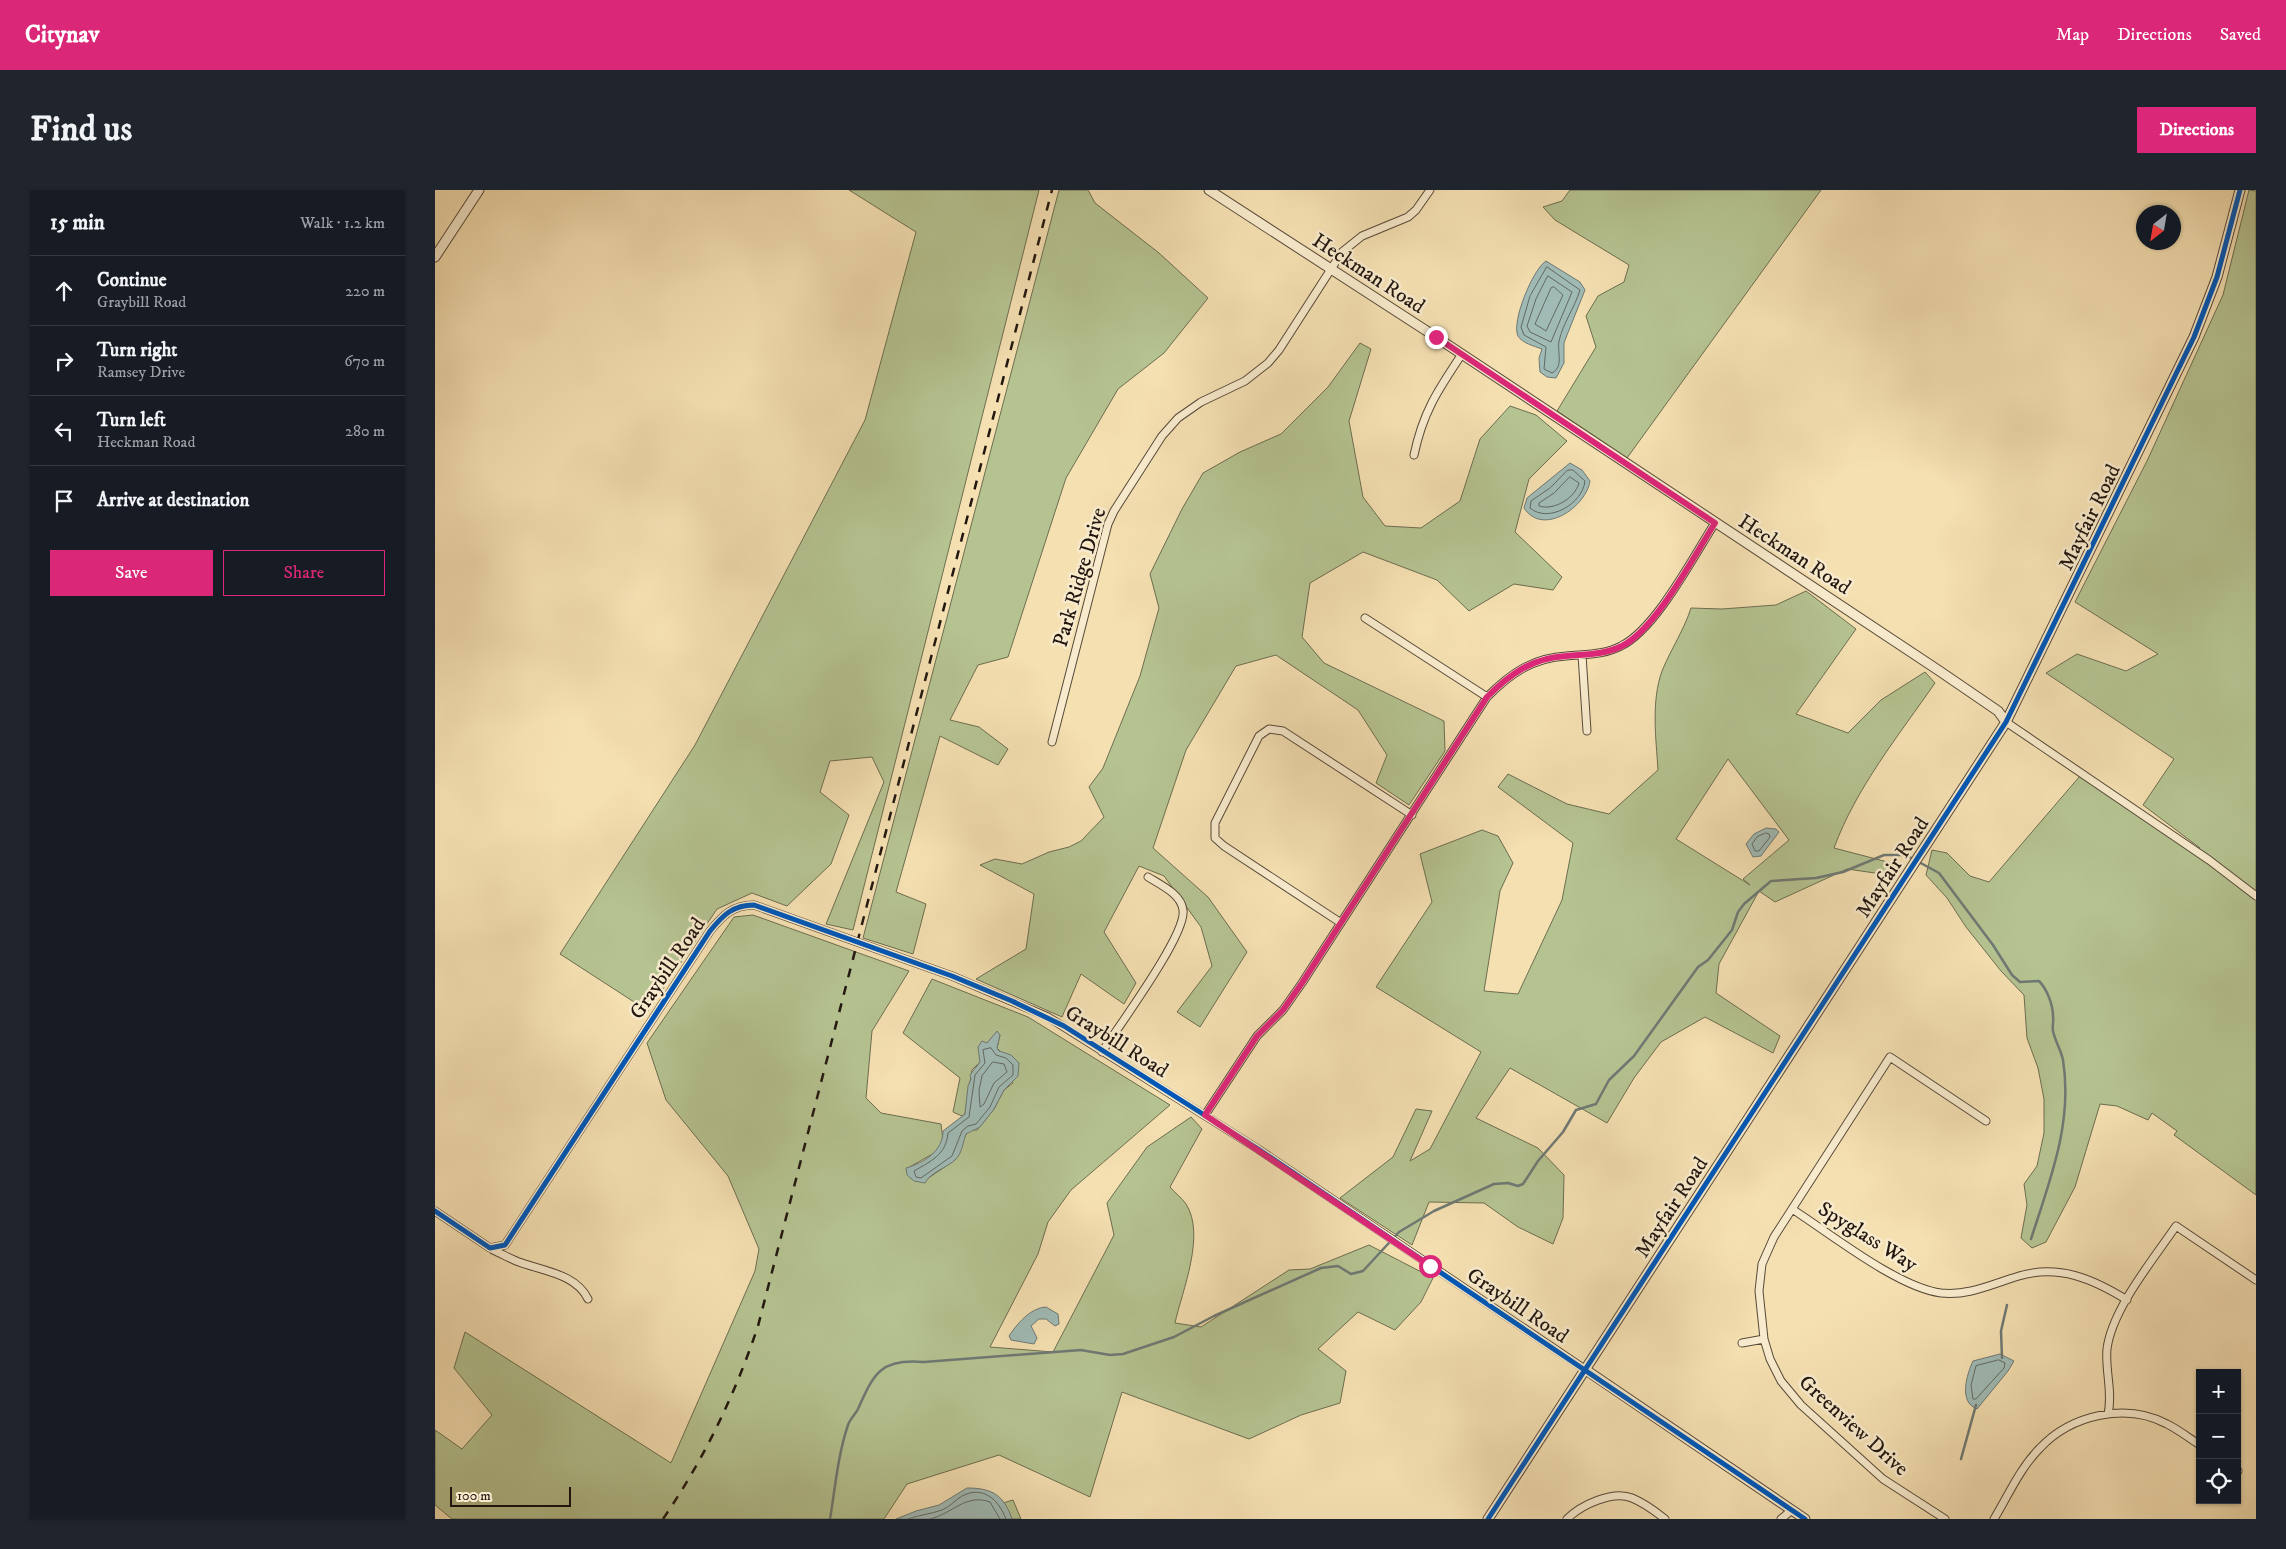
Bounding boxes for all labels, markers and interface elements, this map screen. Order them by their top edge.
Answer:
text: Citynav [25,20,99,50]
text: Map [2056,24,2089,46]
text: Directions [2117,24,2192,46]
text: Saved [2220,24,2261,46]
button: Directions [2137,107,2256,153]
text: Find us [30,108,132,152]
north arrow [2136,205,2181,250]
text: 15 min [50,210,105,236]
text: Walk · 1.2 km [300,213,385,233]
street label: Heckman Road [1307,228,1430,320]
text: Continue [97,269,167,292]
icon: ahead [50,277,78,305]
text: 220 m [345,281,385,301]
text: Graybill Road [97,292,186,312]
route end [1425,326,1448,349]
text: Turn right [97,339,177,362]
icon: right [50,347,78,375]
text: 670 m [344,351,385,371]
text: Ramsey Drive [97,362,185,382]
text: Turn left [97,409,166,432]
icon: left [50,417,78,445]
text: 280 m [345,421,385,441]
text: Heckman Road [97,432,195,452]
street label: Mayfair Road [2053,460,2127,575]
icon: arrive [50,487,78,515]
text: Arrive at destination [97,489,249,512]
street label: Park Ridge Drive [1048,504,1112,650]
street label: Heckman Road [1733,509,1856,601]
button: Save [50,550,213,596]
button: Share [223,550,385,596]
street label: Mayfair Road [1851,812,1935,923]
street label: Graybill Road [624,912,712,1024]
street label: Graybill Road [1060,1000,1173,1084]
street label: Mayfair Road [1630,1152,1714,1263]
street label: Spyglass Way [1813,1196,1923,1278]
route start [1419,1255,1442,1278]
street label: Graybill Road [1462,1262,1574,1350]
map controls [2196,1369,2241,1504]
button: + [2196,1369,2241,1414]
street label: Greenview Drive [1793,1370,1914,1482]
button: − [2196,1414,2241,1459]
button: locate [2196,1459,2241,1504]
scale bar [450,1484,571,1507]
text: 100 m [457,1487,491,1505]

